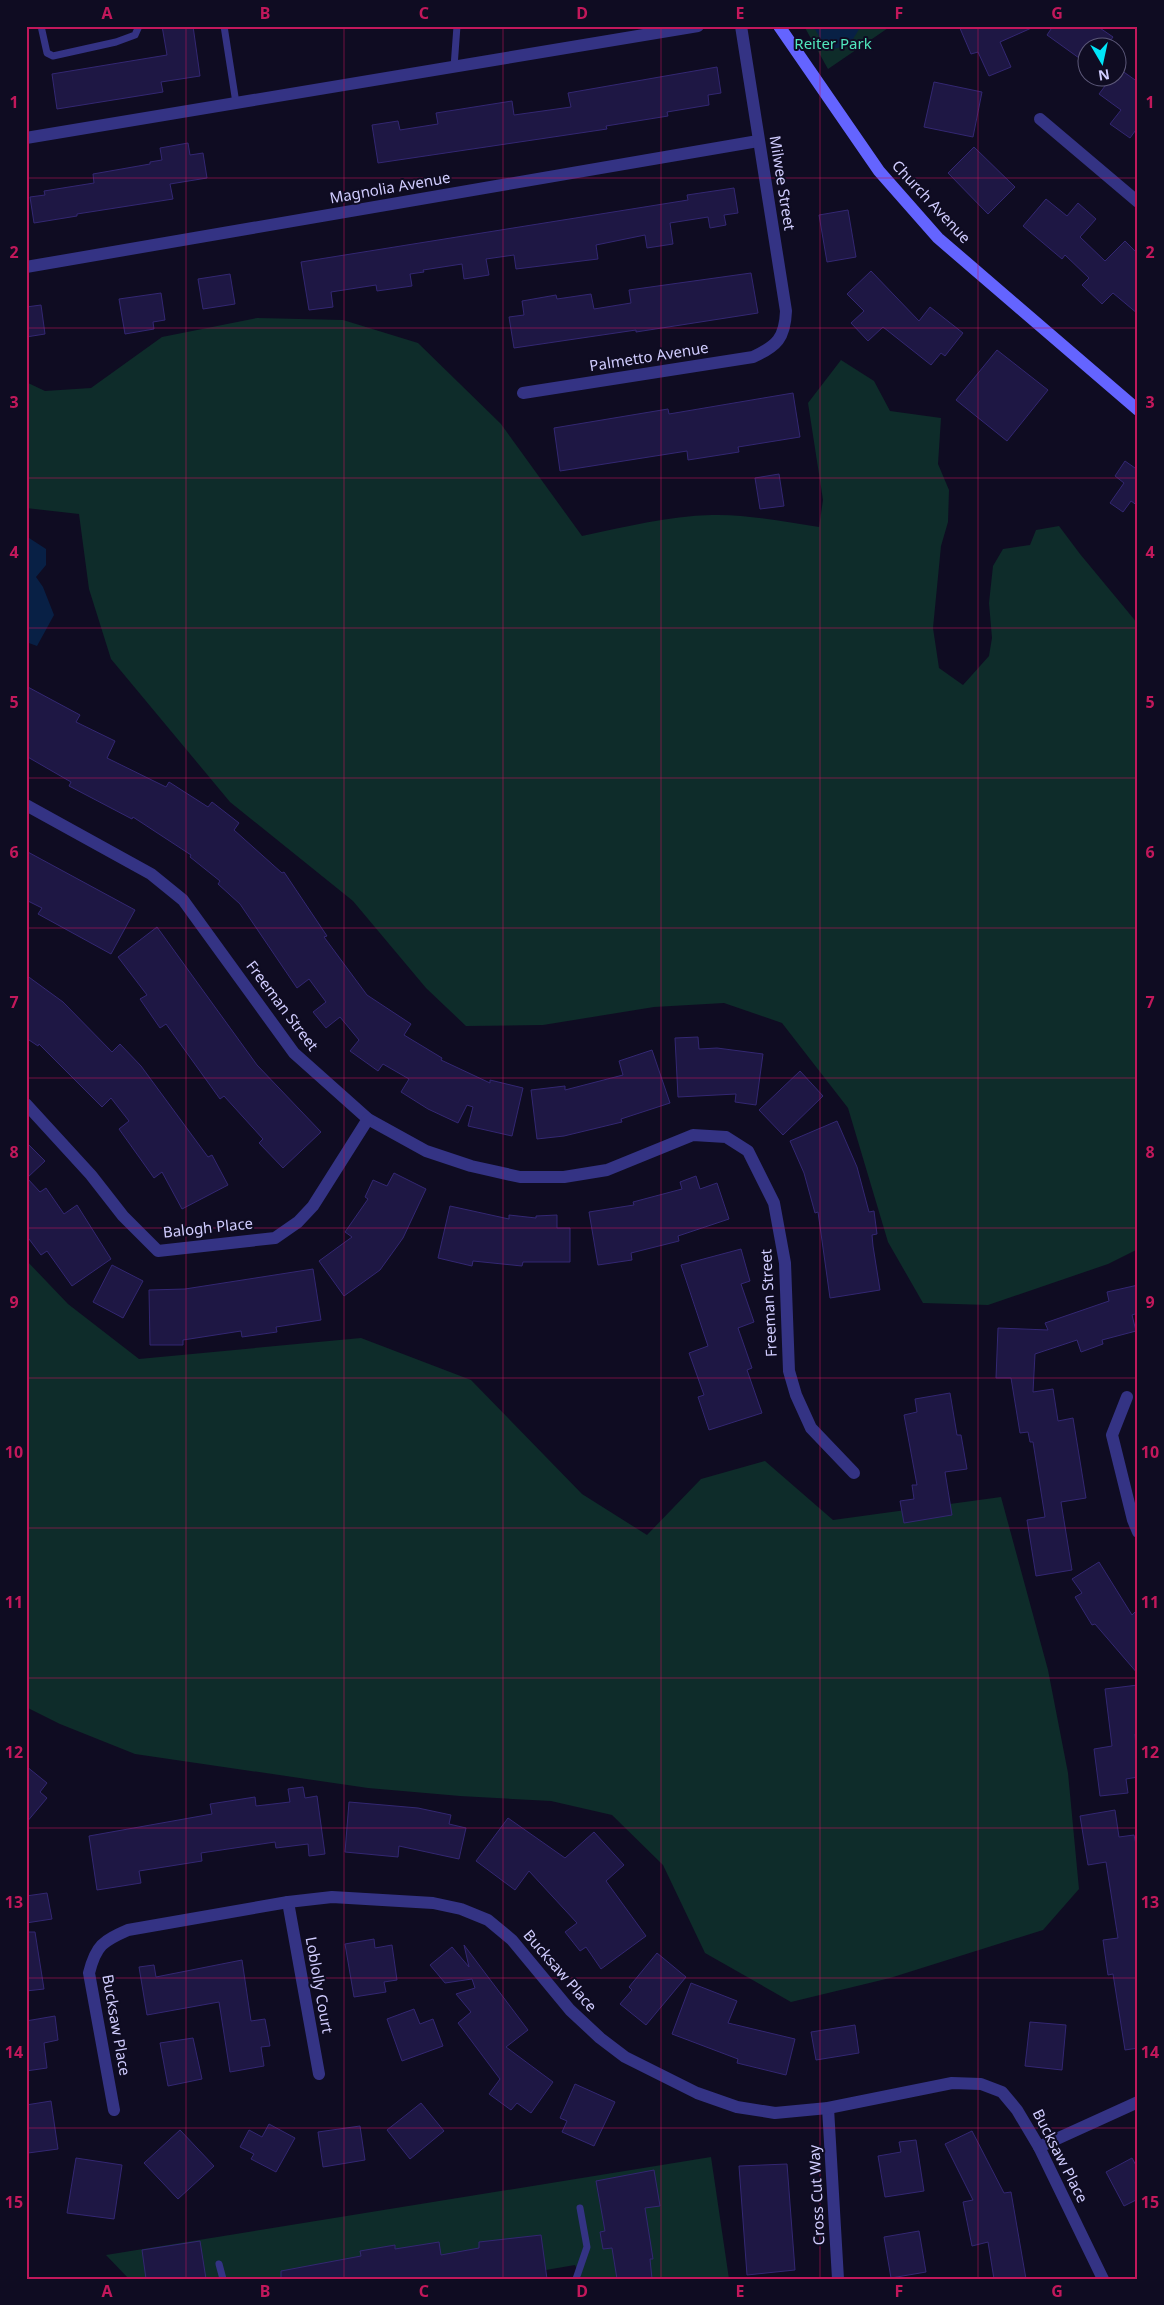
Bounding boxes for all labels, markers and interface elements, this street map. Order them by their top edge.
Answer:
text: A [101,2,113,24]
text: B [260,2,270,24]
text: C [419,2,429,24]
text: D [576,2,588,24]
text: E [736,2,745,24]
text: F [895,2,903,24]
text: G [1051,2,1063,24]
park label: Reiter Park [794,33,872,53]
north arrow [1076,38,1126,88]
text: N [1097,65,1111,86]
text: 1 [9,91,19,113]
text: 1 [1145,91,1155,113]
street label: Milwee Street [766,134,800,232]
street label: Church Avenue [888,155,976,247]
street label: Magnolia Avenue [328,167,452,207]
text: 2 [9,241,19,263]
text: 2 [1145,241,1155,263]
street label: Palmetto Avenue [588,337,710,375]
text: 3 [9,391,19,413]
text: 3 [1145,391,1155,413]
text: 4 [9,541,19,563]
text: 4 [1145,541,1155,563]
text: 5 [9,691,19,713]
text: 5 [1145,691,1155,713]
text: 6 [9,841,19,863]
text: 6 [1145,841,1155,863]
street label: Freeman Street [242,956,324,1055]
text: 7 [9,991,19,1013]
text: 7 [1145,991,1155,1013]
text: 8 [9,1141,19,1163]
text: 8 [1145,1141,1155,1163]
street label: Balogh Place [162,1212,254,1242]
street label: Freeman Street [755,1248,781,1358]
text: 9 [9,1291,19,1313]
text: 9 [1145,1291,1155,1313]
text: 10 [5,1441,23,1463]
text: 10 [1141,1441,1159,1463]
text: 11 [5,1591,23,1613]
text: 11 [1141,1591,1159,1613]
text: 12 [5,1741,23,1763]
text: 12 [1141,1741,1159,1763]
text: 13 [5,1891,23,1913]
text: 13 [1141,1891,1159,1913]
street label: Bucksaw Place [520,1925,602,2016]
street label: Loblolly Court [302,1935,338,2035]
street label: Bucksaw Place [98,1973,136,2077]
text: 14 [5,2041,23,2063]
text: 14 [1141,2041,1159,2063]
street label: Bucksaw Place [1029,2105,1093,2206]
street label: Cross Cut Way [803,2144,829,2246]
text: 15 [5,2191,23,2213]
text: 15 [1141,2191,1159,2213]
text: A [101,2280,113,2302]
text: B [260,2280,270,2302]
text: C [419,2280,429,2302]
text: D [576,2280,588,2302]
text: E [736,2280,745,2302]
text: F [895,2280,903,2302]
text: G [1051,2280,1063,2302]

